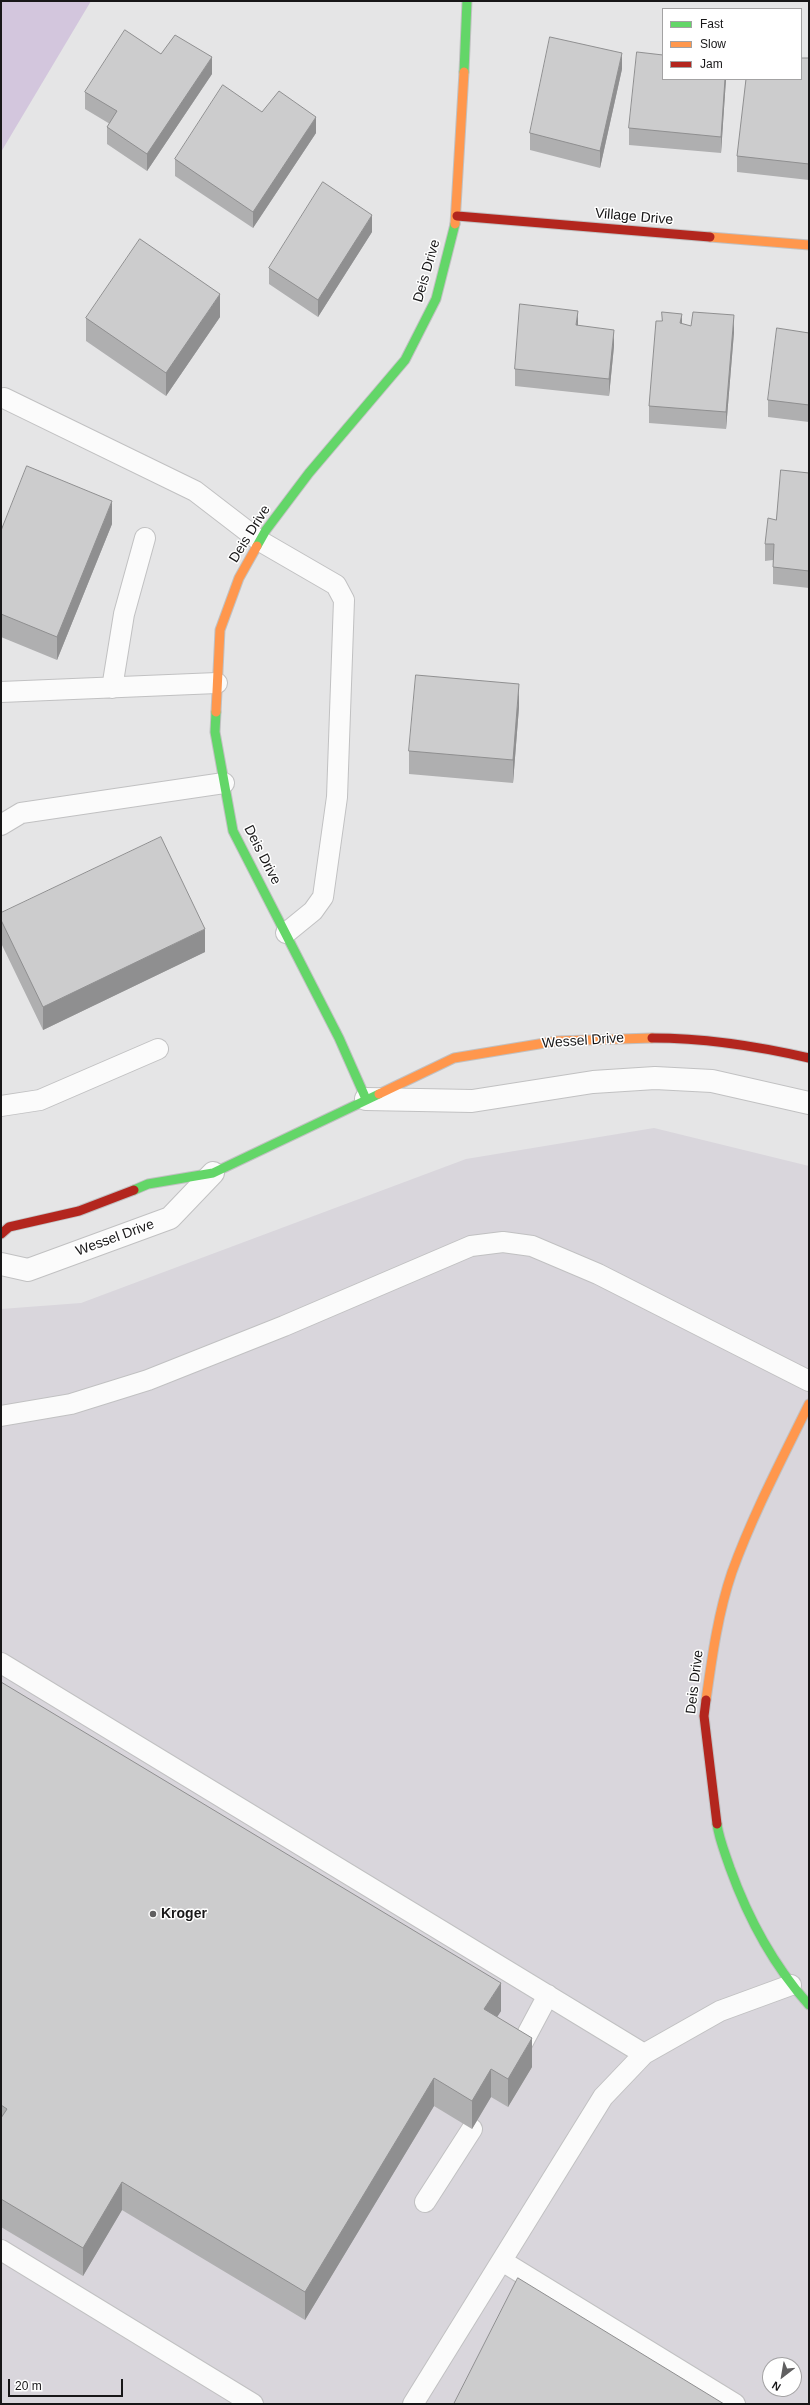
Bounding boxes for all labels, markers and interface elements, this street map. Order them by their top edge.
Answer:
legend [662,8,802,80]
text: Fast [700,17,723,31]
text: Slow [700,37,726,51]
text: Jam [700,57,723,71]
street label: Village Drive [594,205,674,229]
street label: Deis Drive [410,238,444,304]
street label: Deis Drive [226,502,274,566]
street label: Deis Drive [240,822,284,888]
street label: Wessel Drive [541,1030,625,1052]
street label: Wessel Drive [74,1216,156,1260]
street label: Deis Drive [683,1649,707,1715]
place label: Kroger [161,1906,207,1922]
marker: Kroger [148,1909,158,1919]
north arrow [762,2357,802,2397]
scale bar [10,2371,125,2397]
text: 20 m [15,2379,42,2393]
text: N [770,2379,783,2394]

